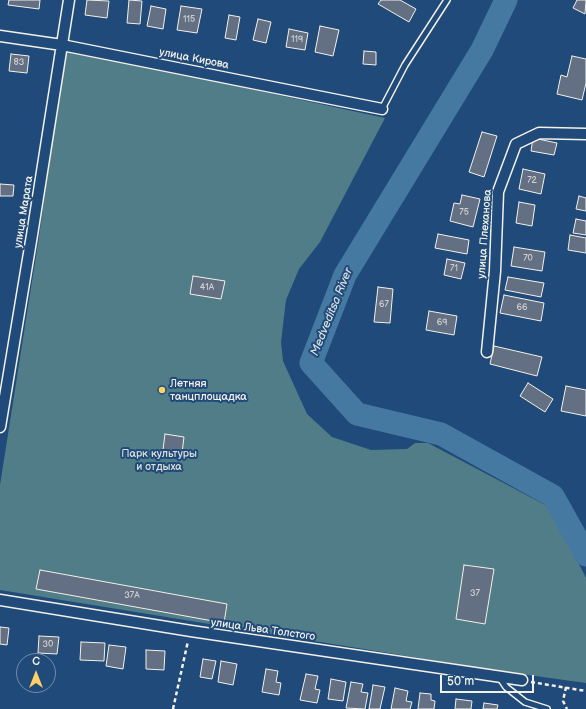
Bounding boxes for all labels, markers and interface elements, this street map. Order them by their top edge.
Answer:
house number: 115 [183,15,195,25]
house number: 119 [291,35,303,45]
street label: улица Кирова [158,46,230,72]
house number: 83 [14,58,24,68]
street label: улица Марата [12,175,36,249]
house number: 72 [527,176,537,186]
street label: улица Плеханова [475,189,495,279]
house number: 75 [459,208,469,218]
house number: 70 [523,254,533,264]
house number: 71 [450,264,458,274]
water label: Medveditsa River [308,266,356,358]
house number: 41А [200,283,214,293]
house number: 67 [379,300,389,310]
house number: 66 [517,303,527,313]
house number: 69 [437,318,447,328]
place label: Летняя танцплощадка [170,377,247,403]
marker: Летняя танцплощадка [157,385,167,395]
park label: Парк культуры и отдыха [121,447,197,473]
house number: 37 [470,589,480,599]
house number: 37А [124,591,140,601]
street label: улица Льва Толстого [210,616,316,644]
house number: 30 [43,640,53,650]
north arrow [16,653,56,693]
text: С [32,655,40,668]
scale bar [442,667,536,693]
text: 50 m [447,674,474,689]

